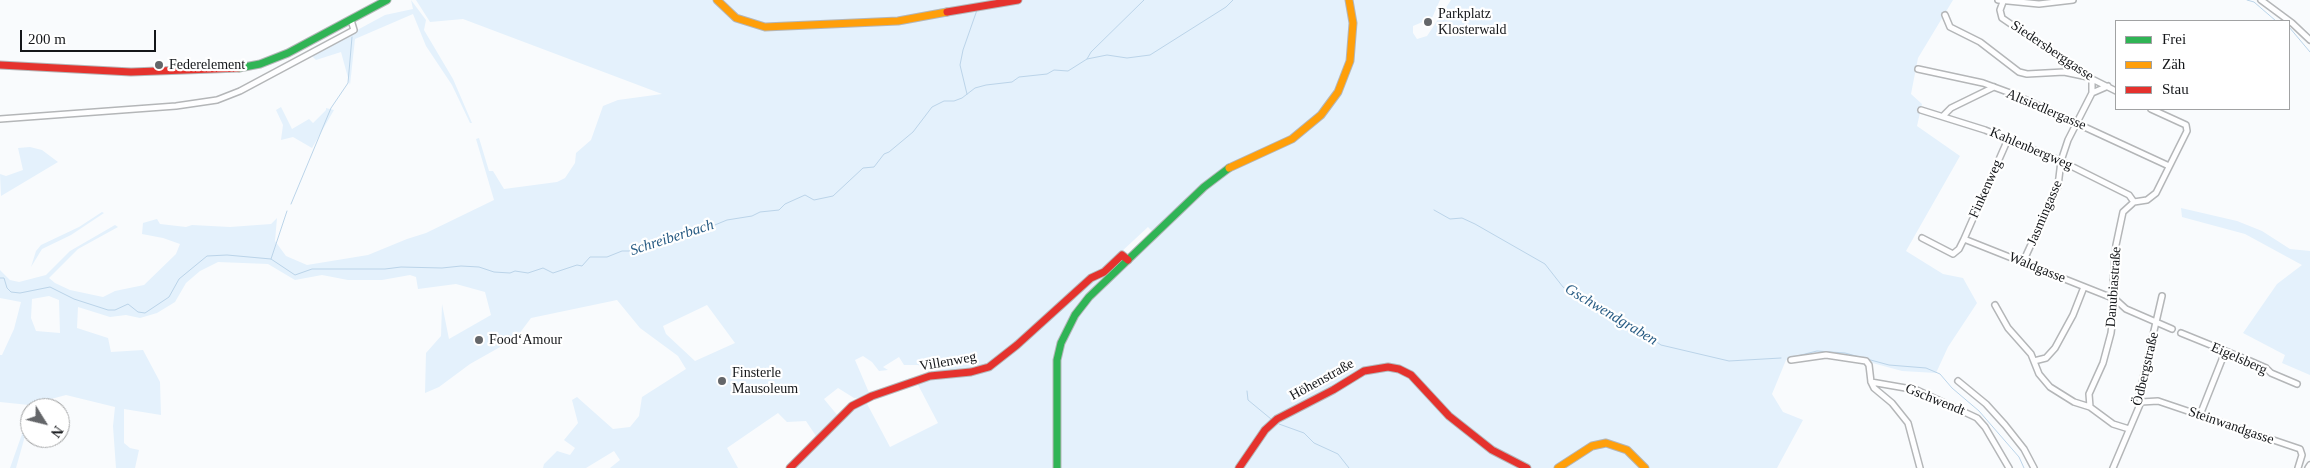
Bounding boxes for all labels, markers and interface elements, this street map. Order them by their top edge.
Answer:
place label: Parkplatz Klosterwald [1438,6,1506,38]
marker: Parkplatz Klosterwald [1422,16,1434,28]
street label: Siedersberggasse [2007,17,2097,85]
scale bar [22,20,159,52]
legend [2115,20,2290,110]
text: 200 m [28,31,66,47]
text: Frei [2162,31,2186,47]
text: Zäh [2162,56,2185,72]
place label: Federelement [169,57,245,73]
marker: Federelement [153,59,165,71]
text: Stau [2162,81,2189,97]
street label: Altsiedlergasse [2003,86,2089,134]
street label: Kahlenbergweg [1987,124,2075,174]
street label: Finkenweg [1966,157,2006,221]
street label: Jasmingasse [2024,178,2066,248]
water label: Schreiberbach [628,216,716,260]
street label: Danubiastraße [2103,246,2125,328]
street label: Waldgasse [2006,249,2068,287]
water label: Gschwendgraben [1561,280,1661,350]
street label: Ödbergstraße [2129,330,2163,408]
place label: Food‘Amour [489,332,562,348]
marker: Food‘Amour [473,334,485,346]
street label: Eigelsberg [2208,339,2270,379]
street label: Villenweg [918,349,978,375]
street label: Höhenstraße [1287,356,1357,404]
place label: Finsterle Mausoleum [732,365,798,398]
marker: Finsterle Mausoleum [716,375,728,387]
street label: Gschwendt [1903,380,1967,420]
north arrow [20,398,70,448]
street label: Steinwandgasse [2186,404,2276,448]
text: N [48,423,66,440]

